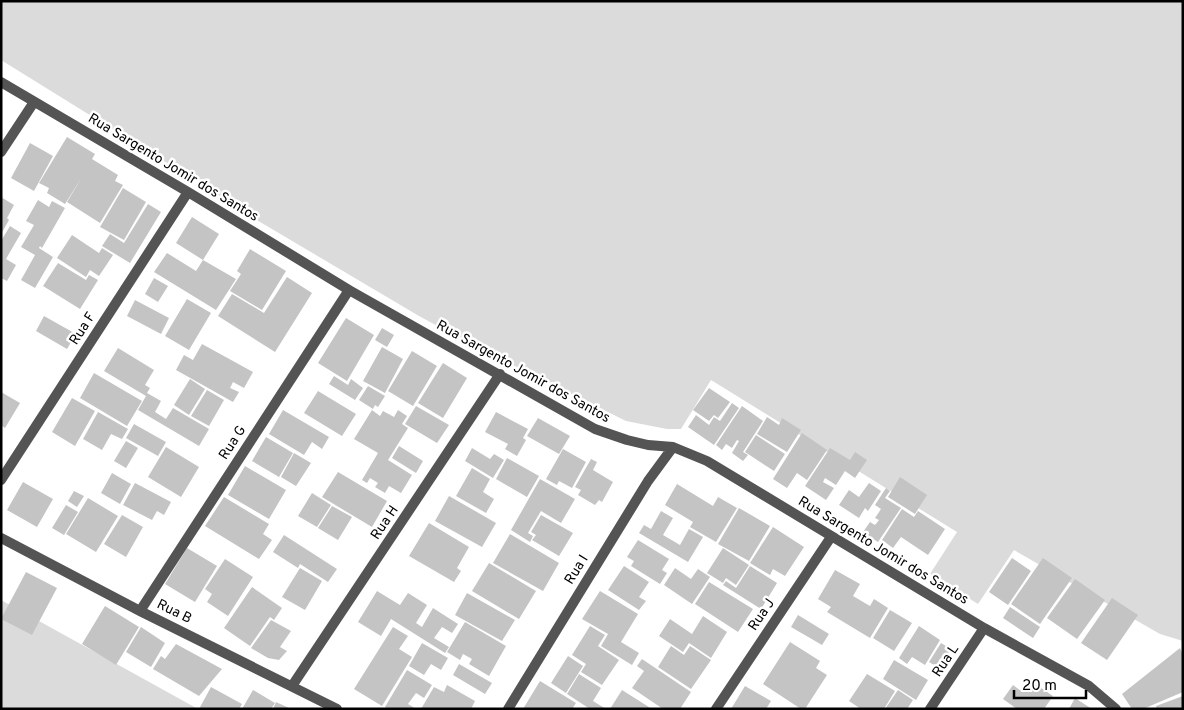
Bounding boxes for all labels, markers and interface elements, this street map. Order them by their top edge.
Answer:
street label: Rua Sargento Jomir dos Santos [85,110,261,226]
street label: Rua F [66,309,100,349]
street label: Rua Sargento Jomir dos Santos [433,317,613,427]
street label: Rua G [216,423,250,463]
street label: Rua Sargento Jomir dos Santos [795,493,971,609]
street label: Rua H [367,503,403,543]
street label: Rua I [561,552,593,588]
street label: Rua B [154,596,194,628]
street label: Rua J [745,596,779,634]
street label: Rua L [929,641,963,680]
scale bar [1014,668,1086,700]
text: 20 m [1022,677,1057,696]

